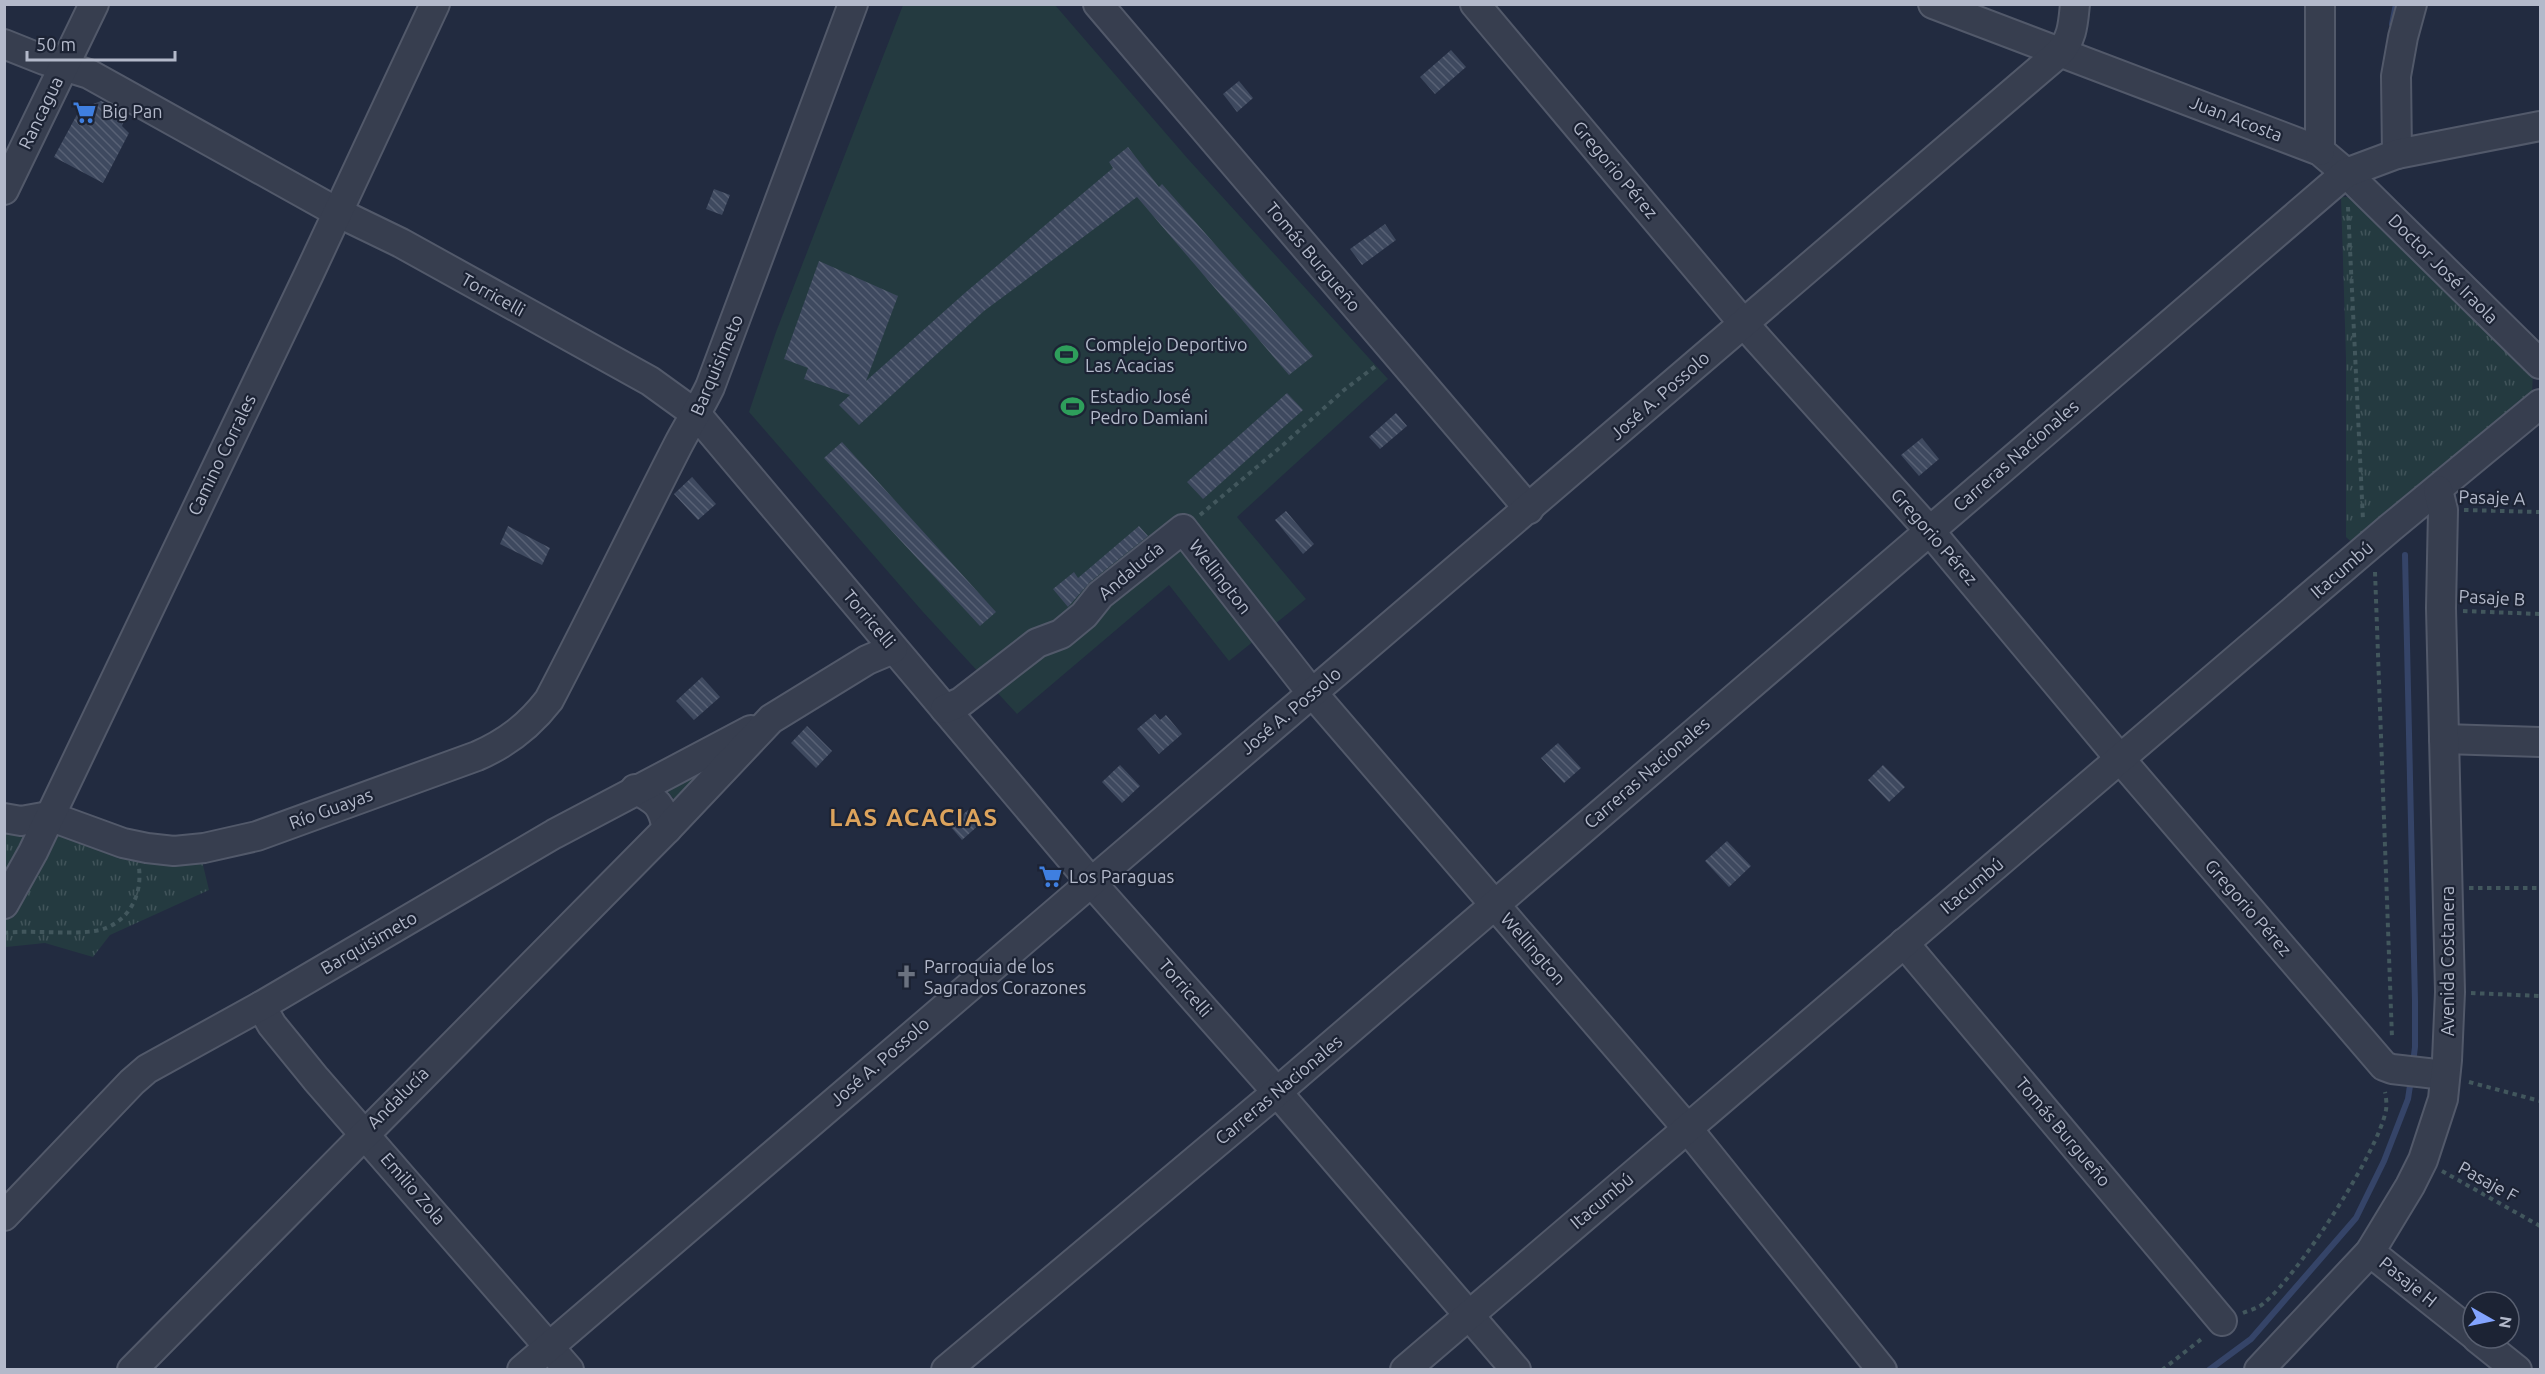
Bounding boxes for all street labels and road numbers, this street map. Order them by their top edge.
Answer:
street label: Rancagua [14,73,66,152]
street label: Juan Acosta [2187,91,2285,145]
street label: Gregorio Pérez [1569,117,1662,222]
street label: Tomás Burgueño [1262,198,1365,315]
street label: Doctor José Iraola [2385,209,2503,327]
street label: Torricelli [458,268,529,320]
street label: Barquisimeto [686,311,746,418]
street label: José A. Possolo [1606,347,1713,444]
street label: Camino Corrales [183,391,259,518]
street label: Carreras Nacionales [1949,395,2082,515]
street label: Gregorio Pérez [1888,484,1982,588]
street label: Pasaje A [2458,486,2526,508]
street label: Wellington [1186,535,1256,617]
street label: Andalucía [1094,537,1167,603]
street label: Itacumbú [2306,537,2377,602]
street label: Torricelli [840,585,900,652]
street label: Pasaje B [2458,585,2526,609]
street label: José A. Possolo [1236,663,1344,758]
street label: Carreras Nacionales [1580,712,1713,832]
street label: Río Guayas [286,784,375,832]
street label: Itacumbú [1936,853,2007,917]
street label: Gregorio Pérez [2202,855,2296,959]
street label: Avenida Costanera [2437,886,2457,1036]
street label: Barquisimeto [317,906,420,978]
street label: Wellington [1497,908,1570,988]
street label: Torricelli [1155,954,1216,1020]
street label: José A. Possolo [826,1013,933,1110]
street label: Carreras Nacionales [1211,1030,1346,1148]
street label: Andalucía [362,1062,432,1132]
street label: Tomás Burgueño [2012,1073,2115,1190]
street label: Emilio Zola [377,1148,450,1228]
street label: Pasaje F [2455,1157,2522,1206]
street label: Itacumbú [1566,1168,1637,1232]
street label: Pasaje H [2376,1252,2441,1310]

